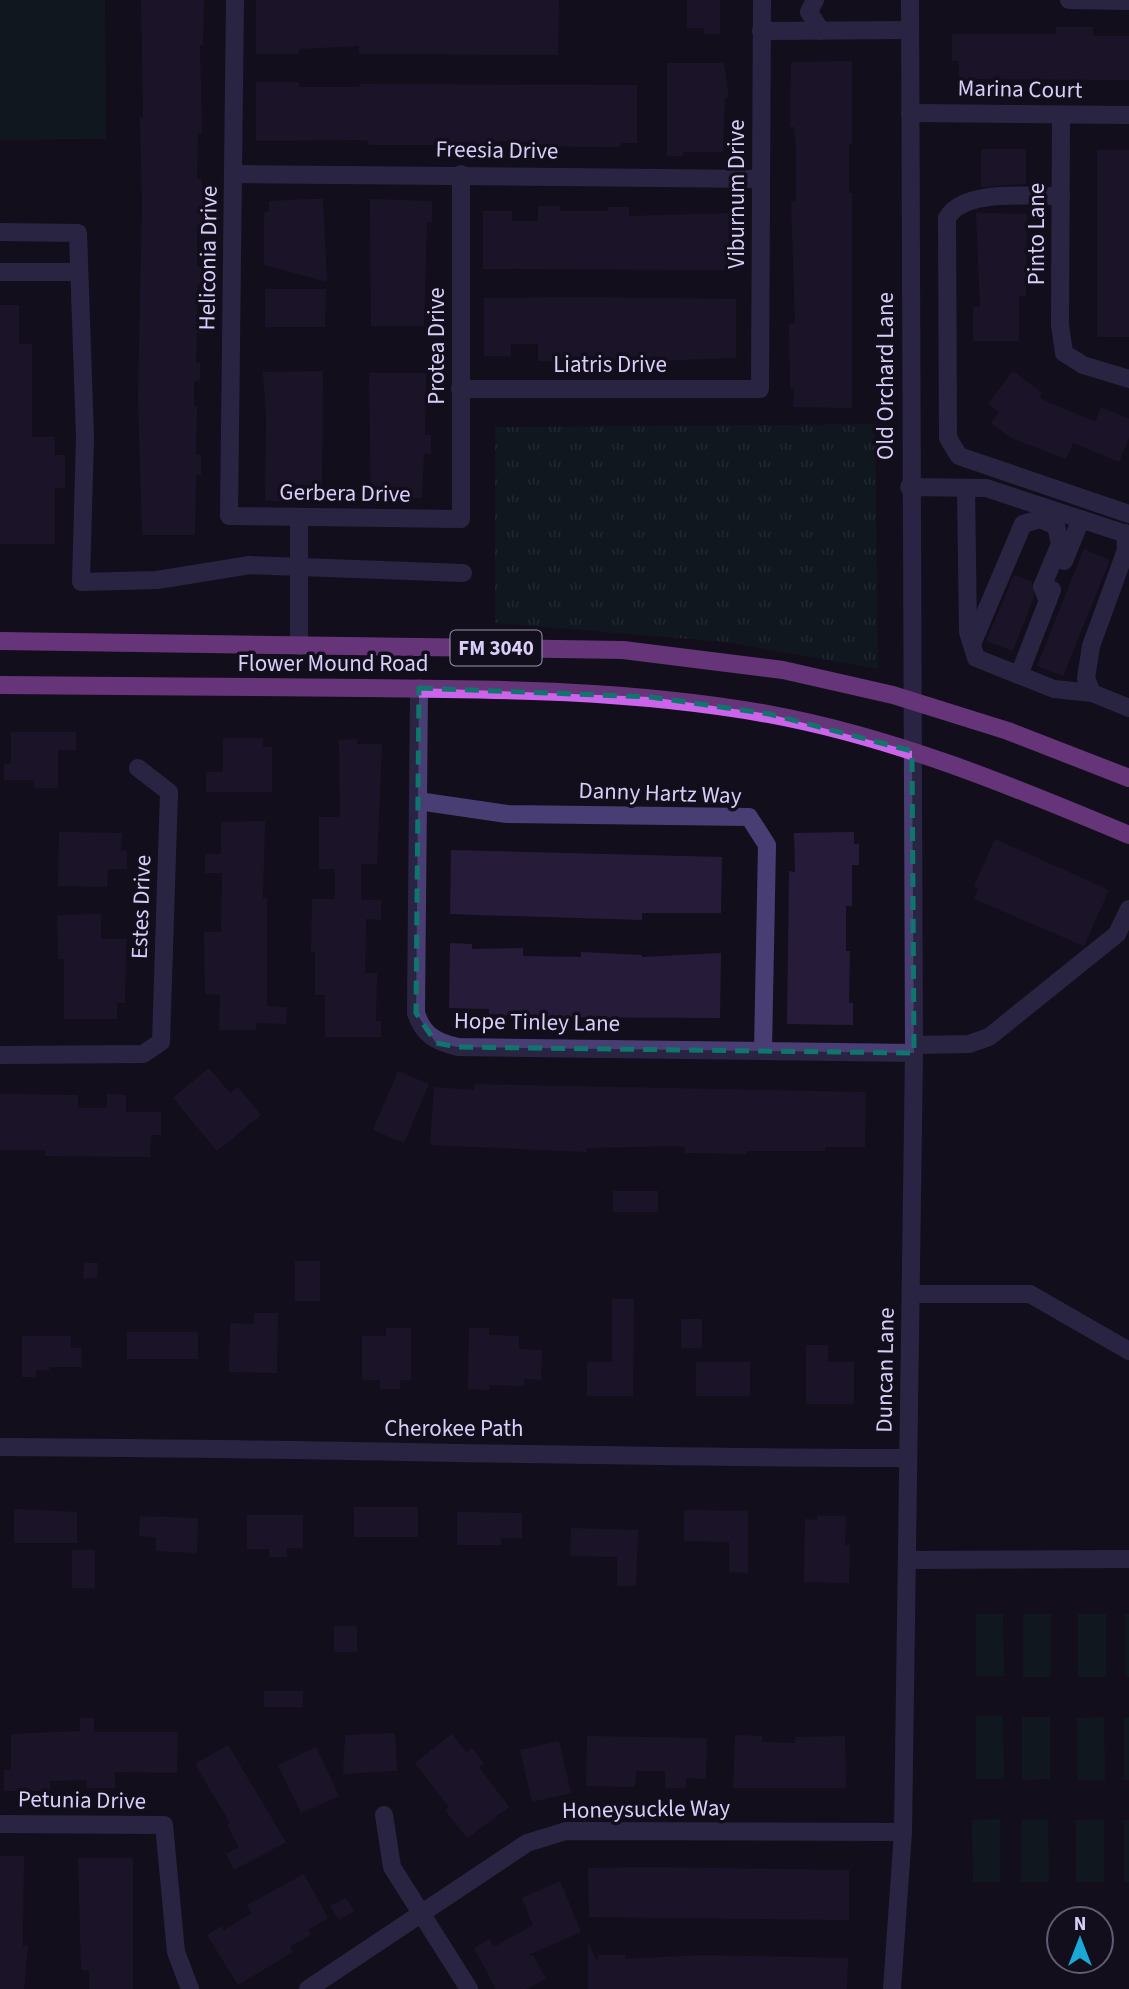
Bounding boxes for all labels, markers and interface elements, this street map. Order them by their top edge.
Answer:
street label: Marina Court [957,71,1083,107]
street label: Viburnum Drive [720,119,753,269]
street label: Freesia Drive [435,132,559,168]
street label: Pinto Lane [1020,183,1053,285]
street label: Heliconia Drive [190,185,226,331]
street label: Protea Drive [420,287,453,405]
street label: Old Orchard Lane [869,292,902,460]
street label: Liatris Drive [553,348,667,381]
street label: Gerbera Drive [279,475,411,511]
road number: FM 3040 [450,630,542,666]
street label: Flower Mound Road [237,647,429,680]
street label: Danny Hartz Way [578,774,742,812]
street label: Estes Drive [123,854,159,960]
street label: Hope Tinley Lane [454,1004,620,1040]
street label: Duncan Lane [867,1307,903,1433]
street label: Cherokee Path [384,1412,524,1445]
street label: Petunia Drive [18,1782,146,1818]
street label: Honeysuckle Way [562,1791,731,1827]
north arrow [1045,1905,1115,1975]
text: N [1074,1911,1086,1938]

